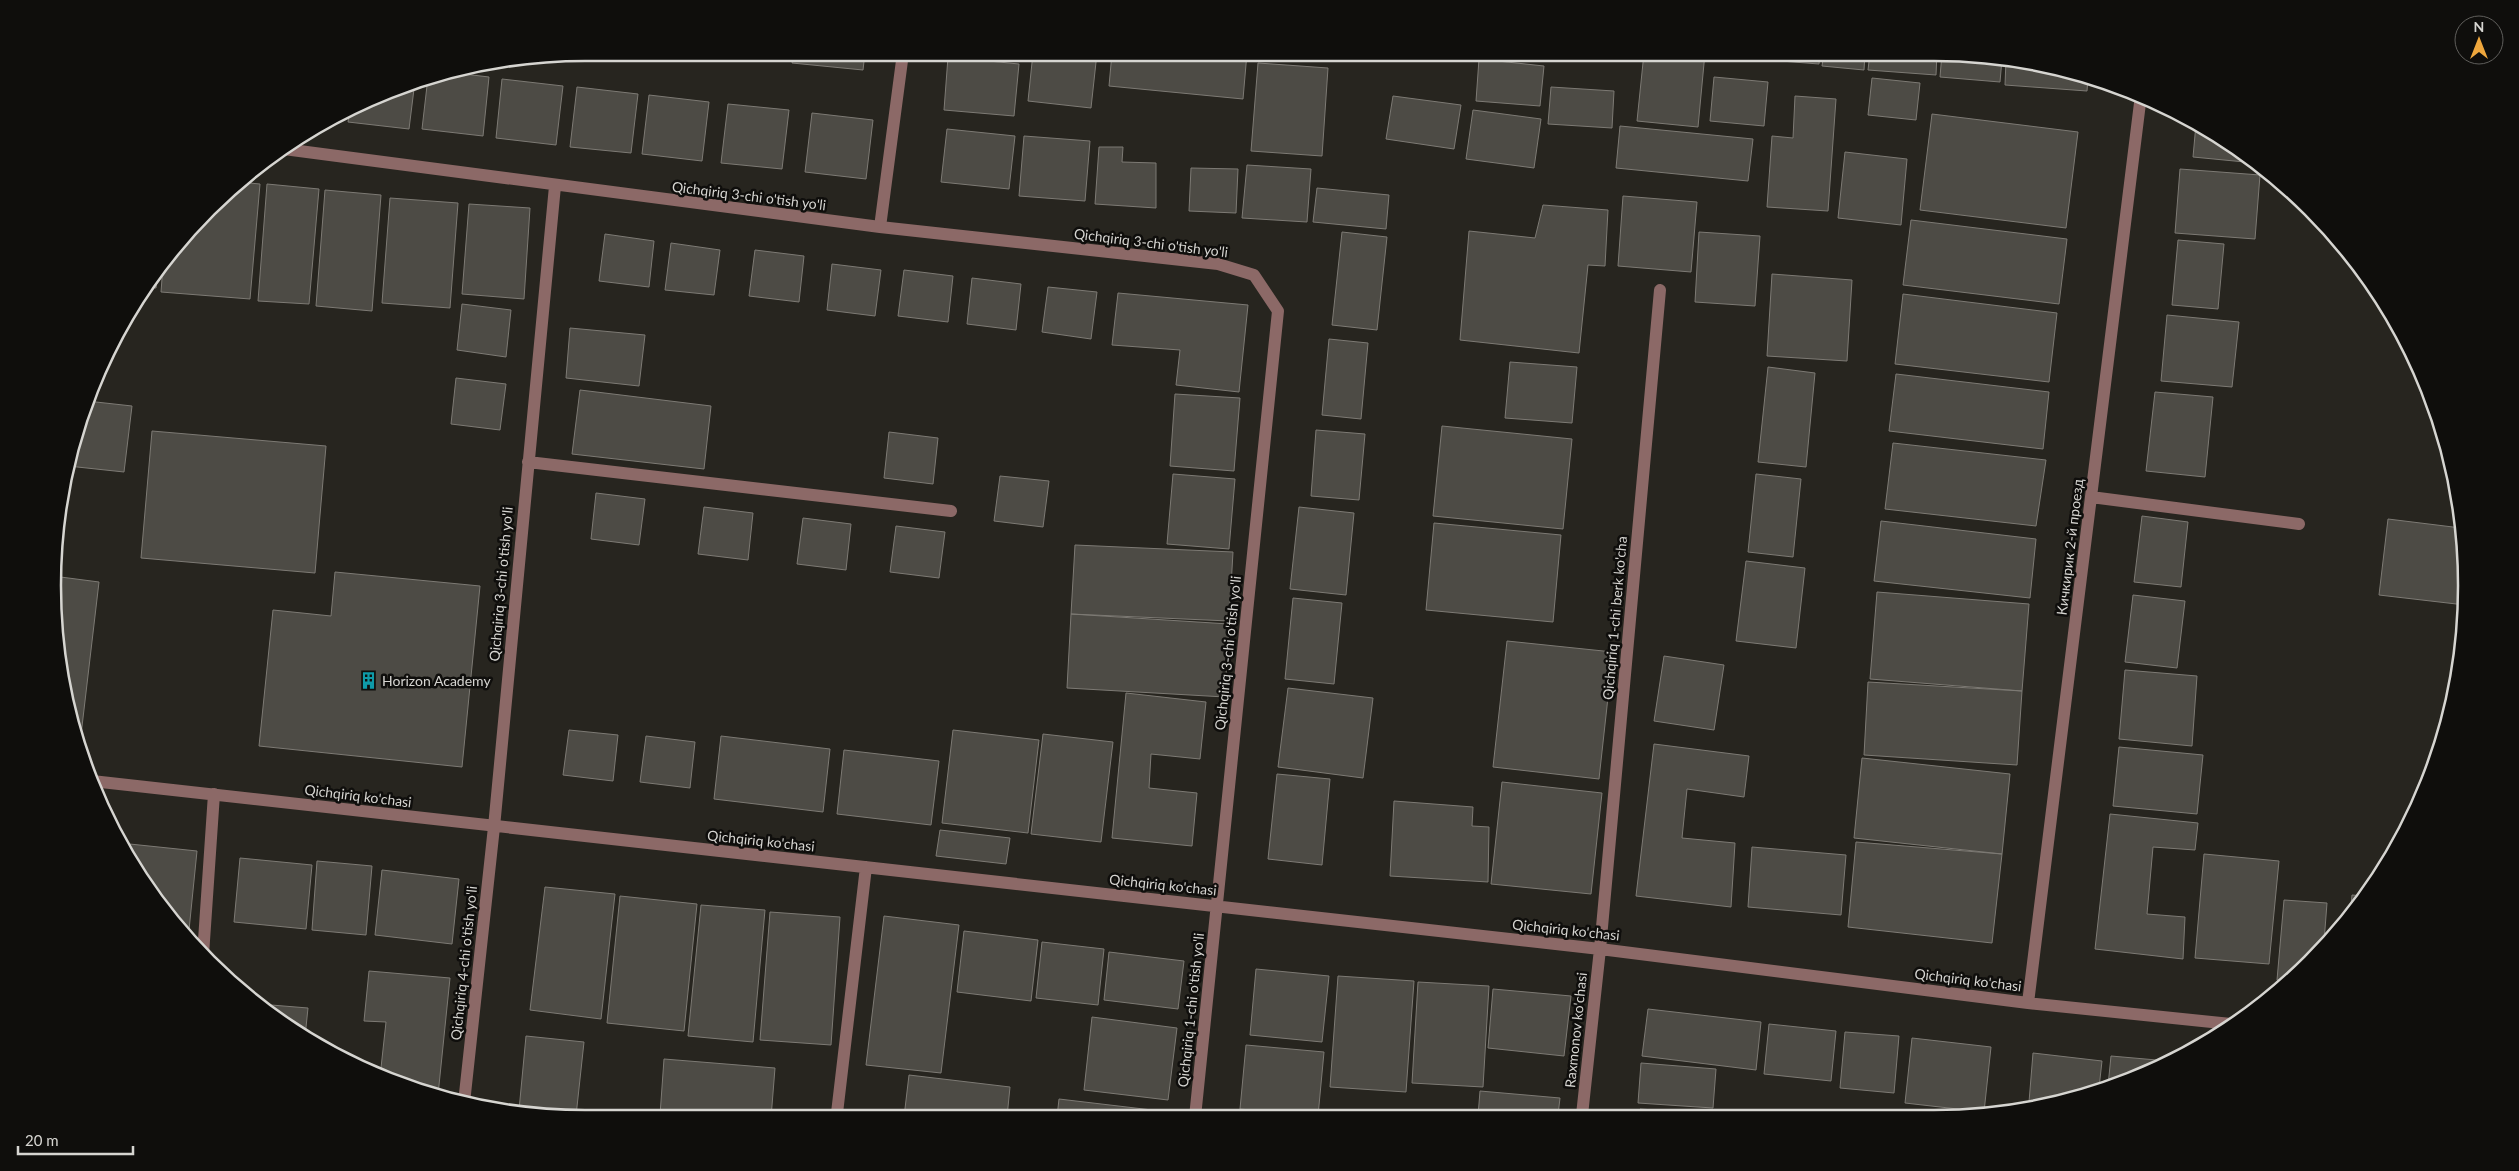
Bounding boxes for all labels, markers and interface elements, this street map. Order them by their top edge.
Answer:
north arrow [2454,15,2504,65]
text: N [2474,18,2484,35]
street label: Qichqiriq 3-chi o'tish yo'li [671,178,827,213]
street label: Qichqiriq 3-chi o'tish yo'li [1073,225,1229,260]
street label: Кичкирик 2-й проезд [2053,477,2086,616]
street label: Qichqiriq 3-chi o'tish yo'li [485,506,516,662]
street label: Qichqiriq 1-chi berk ko'cha [1599,535,1630,700]
street label: Qichqiriq 3-chi o'tish yo'li [1211,575,1244,731]
building icon: Horizon Academy [358,671,378,691]
place label: Horizon Academy [382,672,491,689]
street label: Qichqiriq ko'chasi [304,780,413,811]
street label: Qichqiriq ko'chasi [707,826,816,855]
street label: Qichqiriq ko'chasi [1109,870,1218,899]
street label: Qichqiriq 4-chi o'tish yo'li [447,885,480,1041]
street label: Qichqiriq ko'chasi [1512,915,1621,944]
street label: Qichqiriq 1-chi o'tish yo'li [1174,932,1207,1088]
street label: Qichqiriq ko'chasi [1914,964,2023,995]
street label: Raxmonov ko'chasi [1561,971,1590,1088]
scale bar [18,1124,132,1156]
text: 20 m [25,1131,59,1149]

